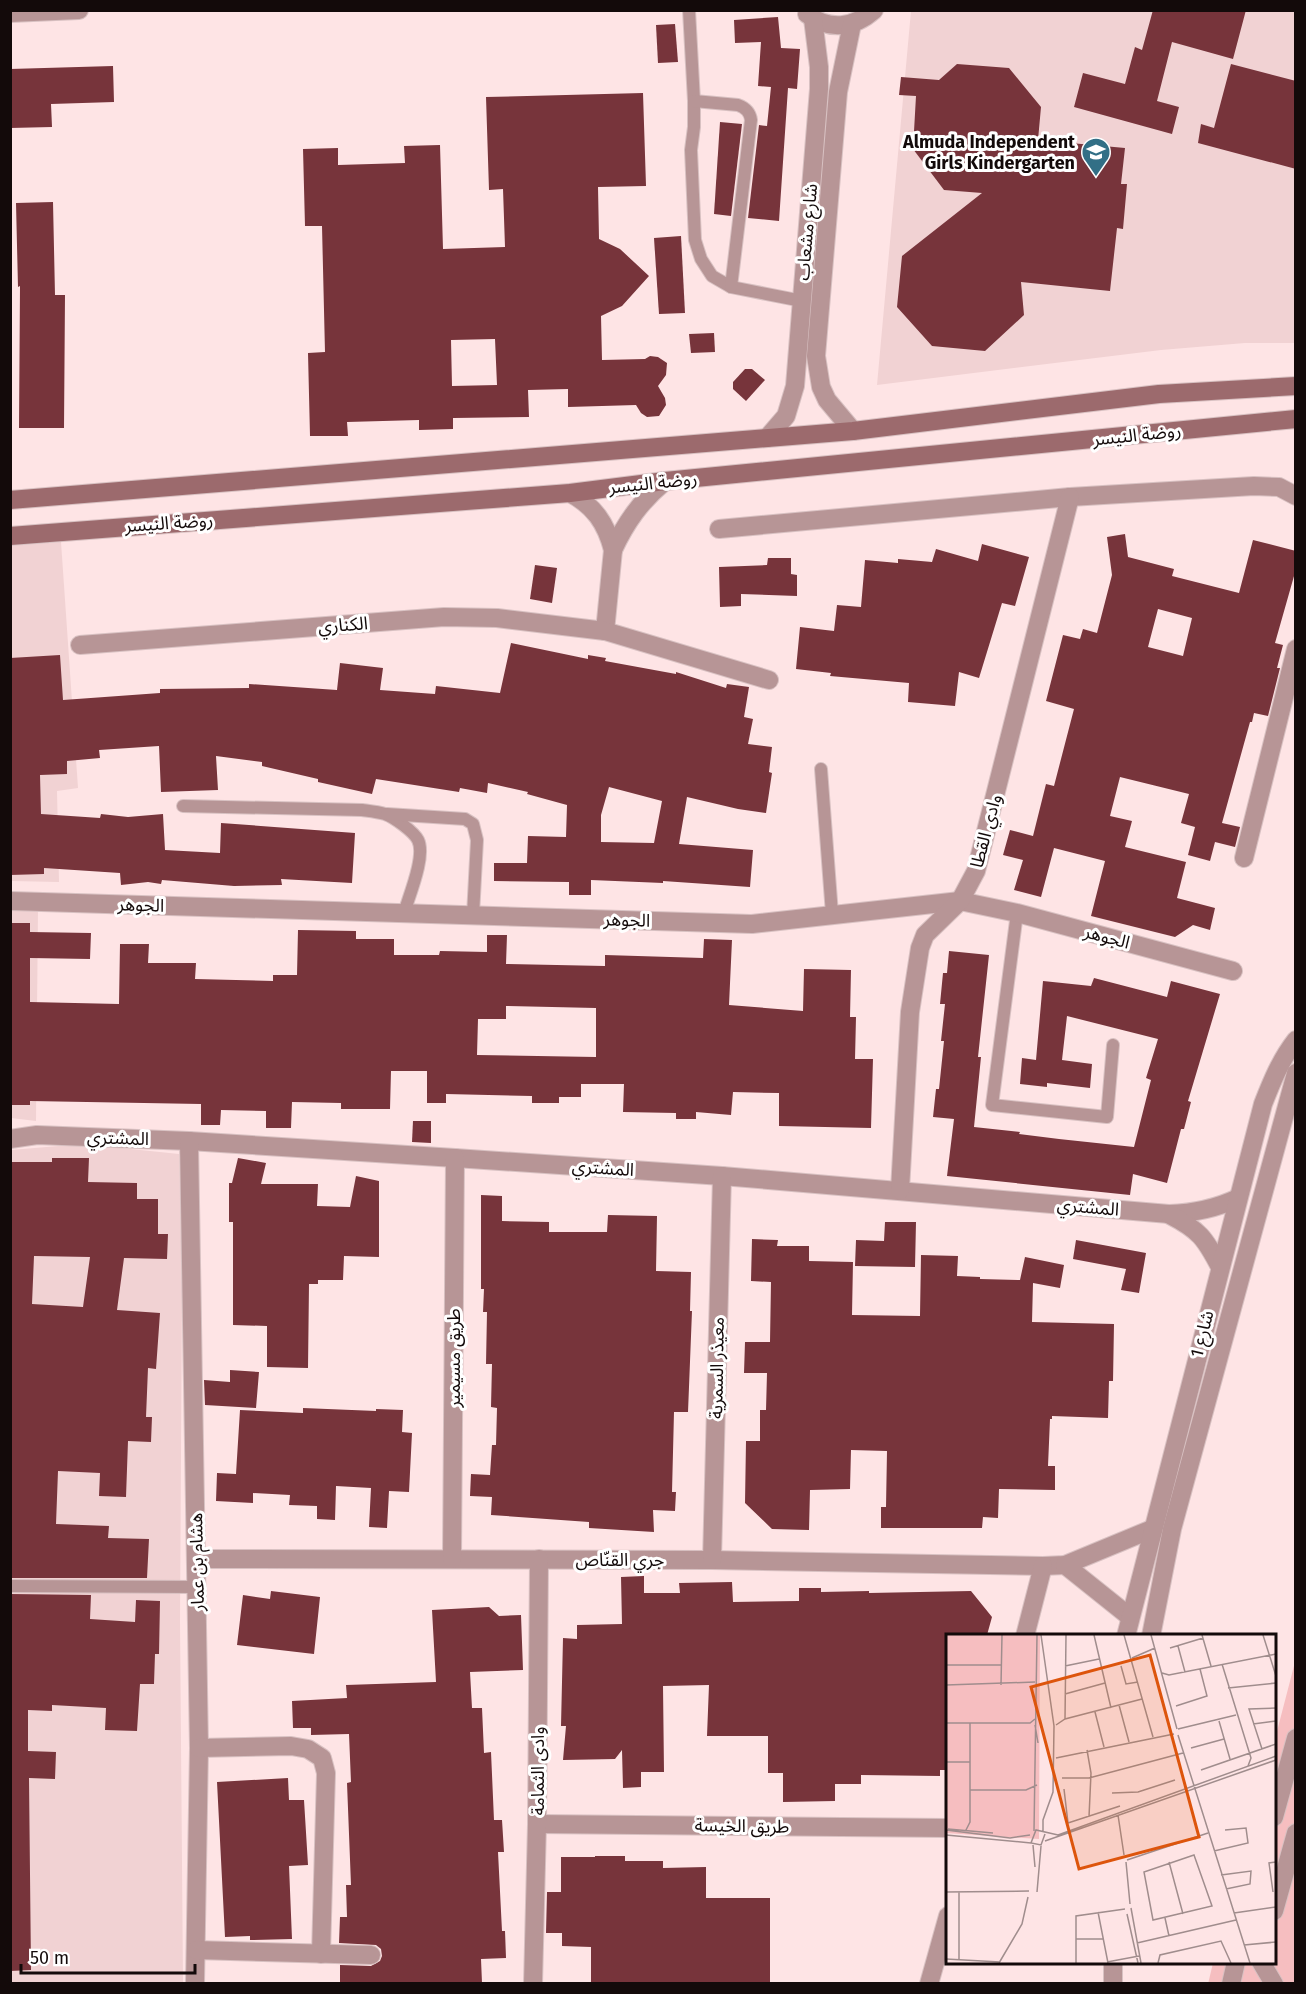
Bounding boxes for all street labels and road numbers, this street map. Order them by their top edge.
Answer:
street label: شارع مشعاب [792,183,825,282]
street label: روضة النيسر [1091,419,1182,451]
street label: روضة النيسر [607,467,698,499]
street label: روضة النيسر [123,509,214,537]
street label: الكناري [317,612,369,640]
street label: وادي القطا [966,792,1008,871]
street label: الجوهر [116,893,165,917]
street label: الجوهر [602,908,651,932]
street label: الجوهر [1081,920,1132,954]
street label: المشتري [86,1126,149,1152]
street label: المشتري [571,1155,635,1183]
street label: المشتري [1056,1193,1120,1223]
street label: طريق مسيمير [443,1308,465,1409]
street label: شارع 1 [1186,1308,1221,1361]
street label: معيذر السمرية [705,1317,729,1419]
street label: هشام بن عمار [185,1513,212,1612]
street label: جري القنّاص [576,1549,664,1573]
street label: وادى الثمامة [527,1727,549,1815]
street label: طريق الخيسة [694,1814,790,1838]

